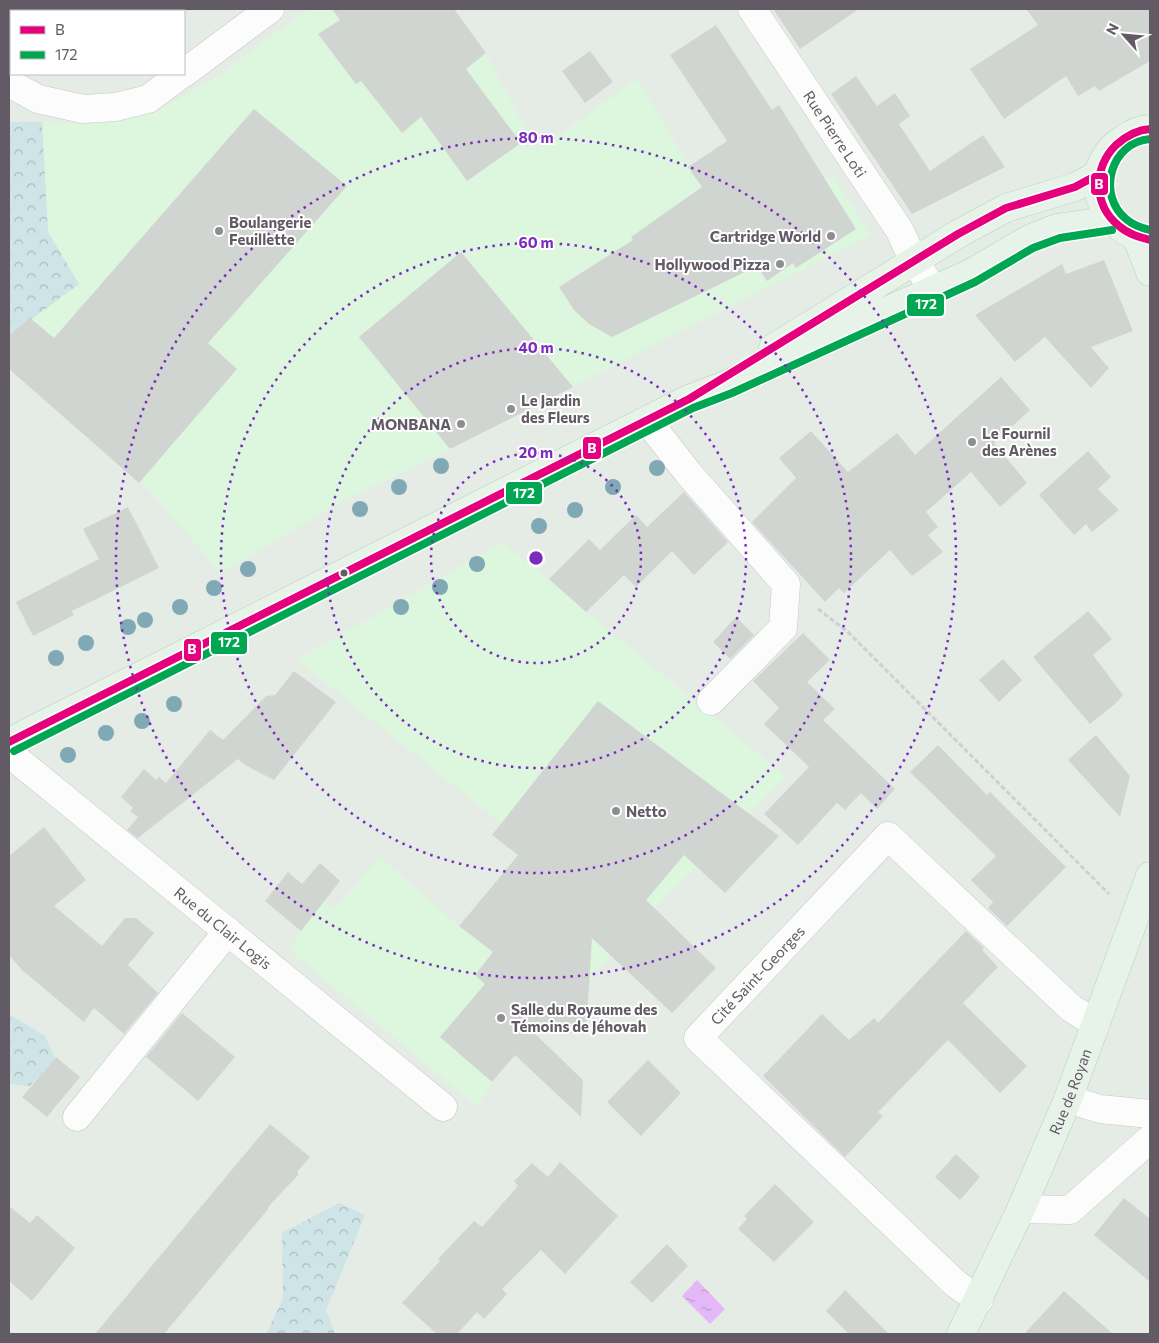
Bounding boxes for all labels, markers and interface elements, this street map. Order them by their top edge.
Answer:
legend [10,10,185,75]
north arrow [1099,10,1149,60]
text: B [55,20,65,38]
text: N [1102,20,1122,37]
text: 172 [55,45,78,63]
street label: Rue Pierre Loti [800,87,871,181]
text: 80 m [518,128,554,146]
line badge: B [1090,172,1109,196]
text: B [1094,175,1104,192]
place label: Boulangerie Feuillette [229,213,311,248]
marker: Boulangerie Feuillette [213,225,225,237]
place label: Cartridge World [710,227,821,245]
marker: Cartridge World [825,230,837,242]
text: 60 m [518,233,554,251]
place label: Hollywood Pizza [654,255,770,273]
marker: Hollywood Pizza [774,258,786,270]
line badge: 172 [906,293,945,317]
text: 172 [915,295,937,312]
text: 40 m [518,338,554,356]
place label: Le Jardin des Fleurs [521,391,590,426]
marker: Le Jardin des Fleurs [505,403,517,415]
place label: MONBANA [371,415,451,433]
marker: MONBANA [455,418,467,430]
place label: Le Fournil des Arènes [982,424,1057,459]
line badge: B [582,436,602,460]
marker: Le Fournil des Arènes [966,436,978,448]
text: B [587,439,597,456]
text: 20 m [519,443,553,461]
line badge: 172 [505,481,543,505]
text: 172 [513,484,535,501]
centre of rings [527,549,545,567]
unlabelled marker [339,568,349,578]
line badge: 172 [210,631,248,655]
text: 172 [218,633,240,650]
line badge: B [183,638,202,662]
text: B [187,640,197,657]
place label: Netto [626,802,667,820]
marker: Netto [610,805,622,817]
street label: Rue du Clair Logis [171,883,276,973]
street label: Cité Saint-Georges [706,922,808,1028]
place label: Salle du Royaume des Témoins de Jéhovah [511,1000,658,1035]
marker: Salle du Royaume des Témoins de Jéhovah [495,1012,507,1024]
street label: Rue de Royan [1045,1046,1095,1137]

